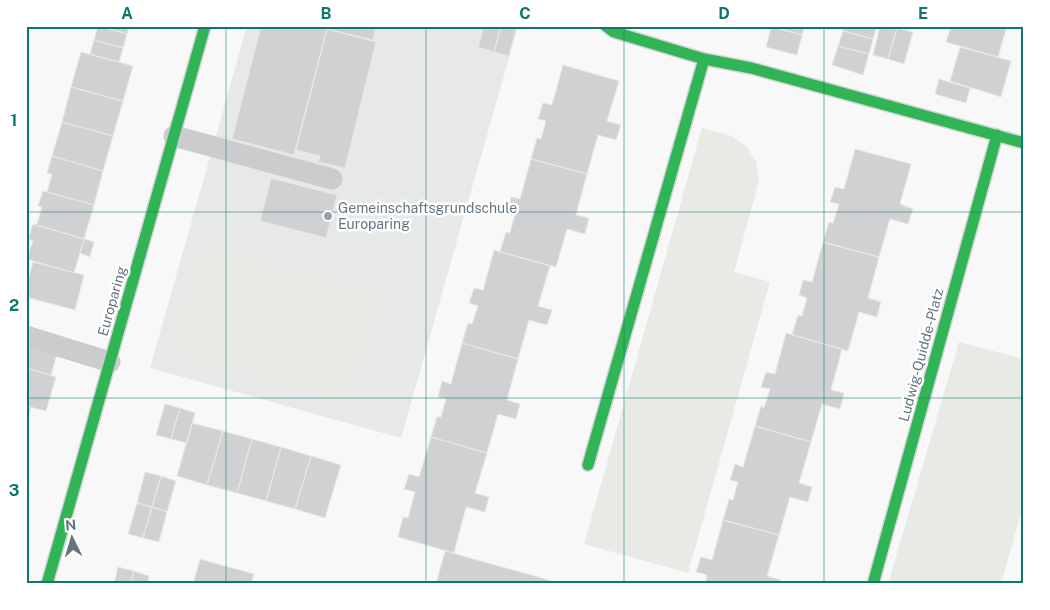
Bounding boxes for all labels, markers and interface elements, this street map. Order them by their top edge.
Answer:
text: A [121,4,133,23]
text: B [321,4,332,23]
text: C [519,4,531,23]
text: D [718,4,730,23]
text: E [918,4,928,23]
text: 1 [11,111,17,130]
place label: Gemeinschaftsgrundschule Europaring [338,200,517,232]
marker: Gemeinschaftsgrundschule Europaring [322,210,334,222]
street label: Europaring [94,264,130,338]
street label: Ludwig-Quidde-Platz [896,286,947,423]
text: 2 [9,296,19,315]
text: 3 [9,481,19,500]
north arrow [48,512,98,562]
text: N [65,517,77,533]

